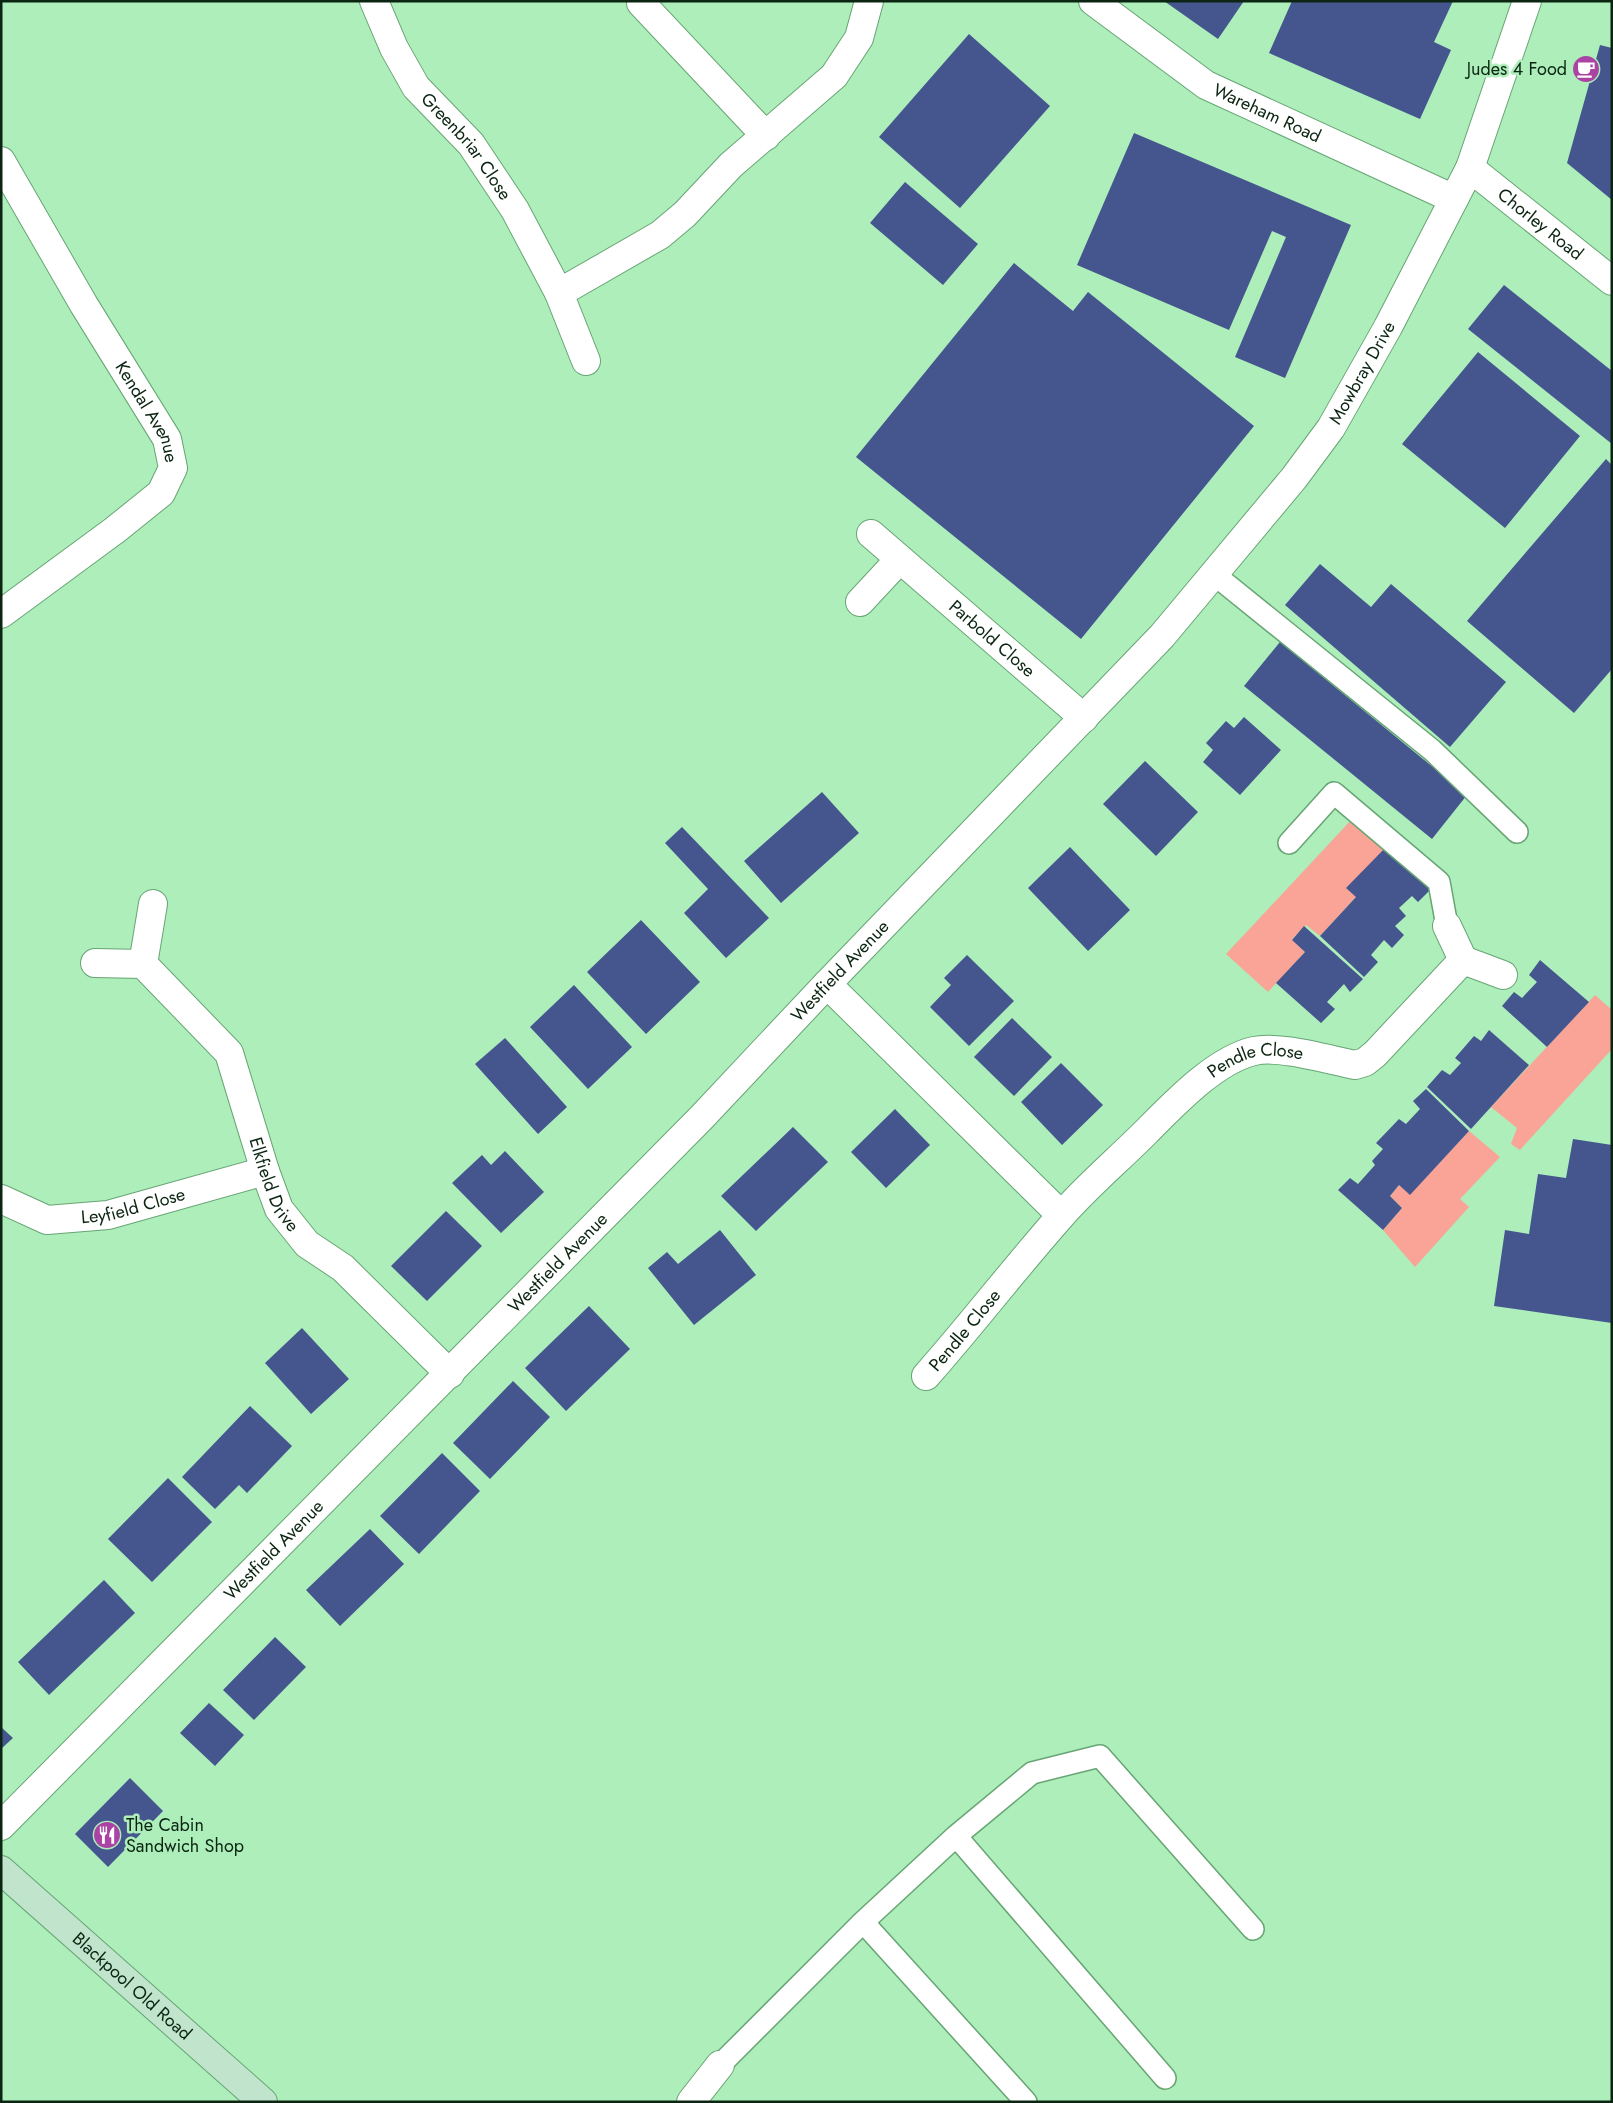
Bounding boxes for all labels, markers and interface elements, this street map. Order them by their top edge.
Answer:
cafe icon: Judes 4 Food [1571,54,1601,84]
place label: Judes 4 Food [1465,56,1567,82]
street label: Wareham Road [1209,77,1325,149]
street label: Greenbriar Close [415,87,518,205]
street label: Chorley Road [1492,182,1589,266]
street label: Mowbray Drive [1323,317,1402,429]
street label: Kendal Avenue [109,356,185,465]
street label: Parbold Close [943,594,1041,683]
street label: Westfield Avenue [785,914,895,1028]
street label: Pendle Close [1202,1037,1305,1084]
street label: Elkfield Drive [242,1134,305,1237]
street label: Leyfield Close [80,1181,188,1230]
street label: Westfield Avenue [502,1207,614,1319]
street label: Pendle Close [923,1284,1007,1377]
street label: Westfield Avenue [218,1494,330,1606]
place label: The Cabin Sandwich Shop [126,1812,244,1859]
restaurant icon: The Cabin Sandwich Shop [92,1820,122,1850]
street label: Blackpool Old Road [67,1926,197,2046]

